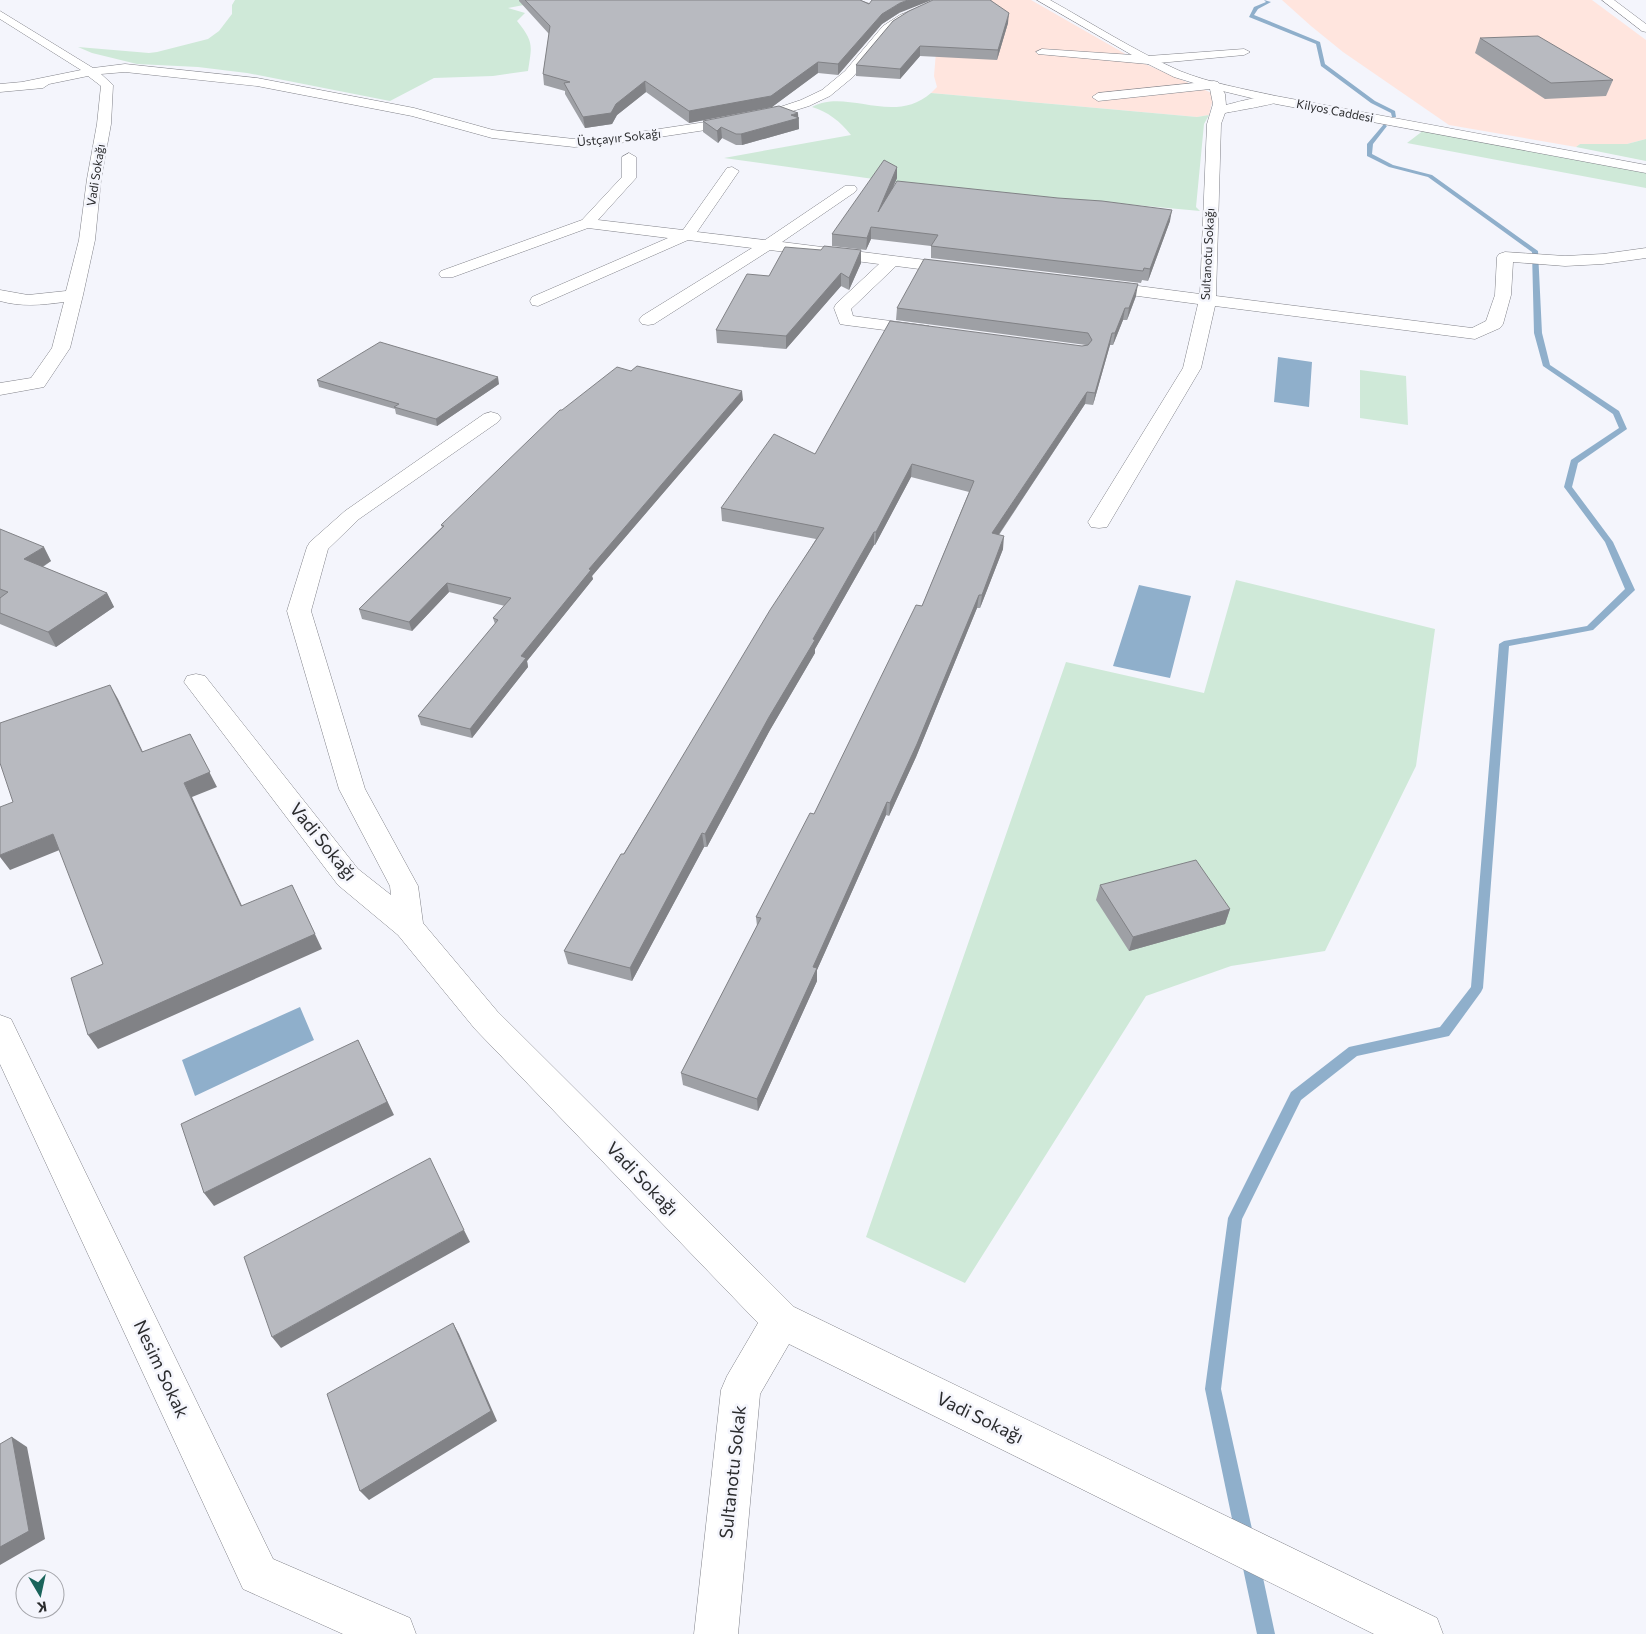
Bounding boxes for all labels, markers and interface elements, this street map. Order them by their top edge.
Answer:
street label: Kilyos Caddesi [1295,96,1375,124]
street label: Üstçayır Sokağı [576,126,661,148]
street label: Vadi Sokağı [83,143,107,207]
street label: Sultanotu Sokağı [1198,207,1216,300]
street label: Vadi Sokağı [286,798,362,885]
street label: Vadi Sokağı [602,1137,683,1220]
street label: Nesim Sokak [130,1316,194,1421]
street label: Vadi Sokağı [933,1387,1028,1448]
street label: Sultanotu Sokak [714,1404,750,1540]
north arrow [15,1569,65,1619]
text: K [36,1598,48,1617]

